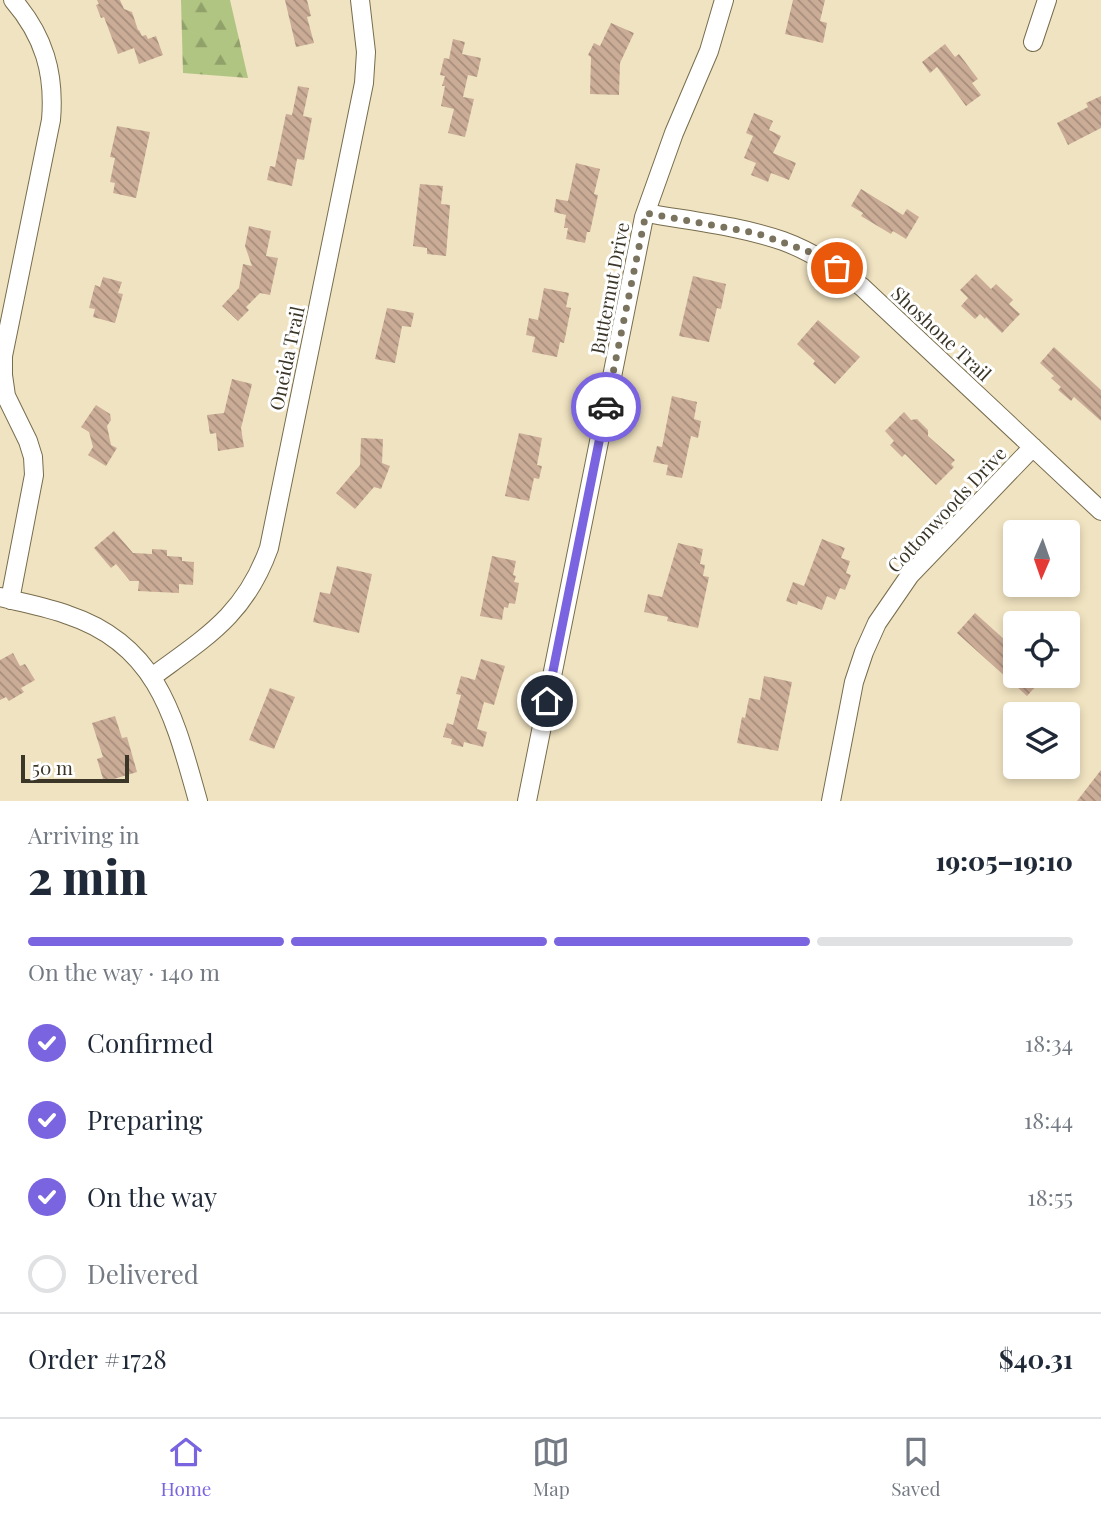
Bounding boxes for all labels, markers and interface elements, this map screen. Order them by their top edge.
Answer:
street label: Butternut Drive [583,220,635,356]
pin [807,238,867,298]
icon: bag [818,249,856,287]
street label: Shoshone Trail [886,280,998,386]
street label: Oneida Trail [262,303,310,412]
courier [571,372,641,442]
icon: car [587,388,625,426]
street label: Cottonwoods Drive [881,440,1011,578]
north arrow [1003,520,1080,597]
map controls [1003,520,1080,779]
button: locate [1003,611,1080,688]
pin [517,671,577,731]
icon: home [528,682,566,720]
button: layers [1003,702,1080,779]
scale bar [21,752,130,784]
text: 50 m [32,754,73,780]
text: Arriving in [28,819,140,850]
text: 19:05–19:10 [935,843,1073,878]
text: 2 min [28,845,148,907]
text: On the way · 140 m [28,956,220,987]
icon: check [28,1024,66,1062]
text: Confirmed [87,1025,214,1060]
text: 18:34 [1025,1027,1073,1058]
icon: check [28,1101,66,1139]
text: Preparing [87,1102,203,1137]
text: 18:44 [1024,1104,1073,1135]
icon: check [28,1178,66,1216]
text: On the way [87,1179,217,1214]
text: 18:55 [1027,1181,1073,1212]
text: Delivered [87,1256,199,1291]
text: Order #1728 [28,1341,167,1376]
text: $40.31 [999,1341,1073,1376]
tab: Home [160,1433,211,1501]
tab: Map [532,1433,570,1501]
tab: Saved [891,1433,941,1501]

